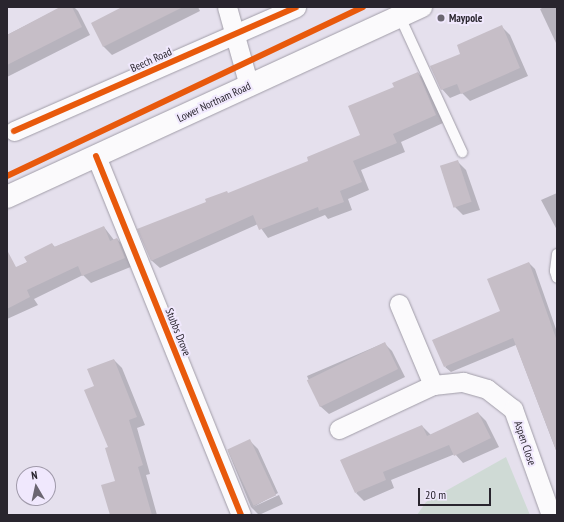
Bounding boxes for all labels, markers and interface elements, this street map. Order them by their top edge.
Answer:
place label: Maypole [449,11,482,25]
marker: Maypole [436,13,446,23]
street label: Beech Road [128,45,174,75]
street label: Lower Northam Road [175,79,253,125]
street label: Stubbs Drove [162,306,194,358]
street label: Aspen Close [511,419,539,467]
north arrow [16,466,56,506]
text: N [30,468,38,483]
scale bar [420,480,493,506]
text: 20 m [425,487,446,502]

